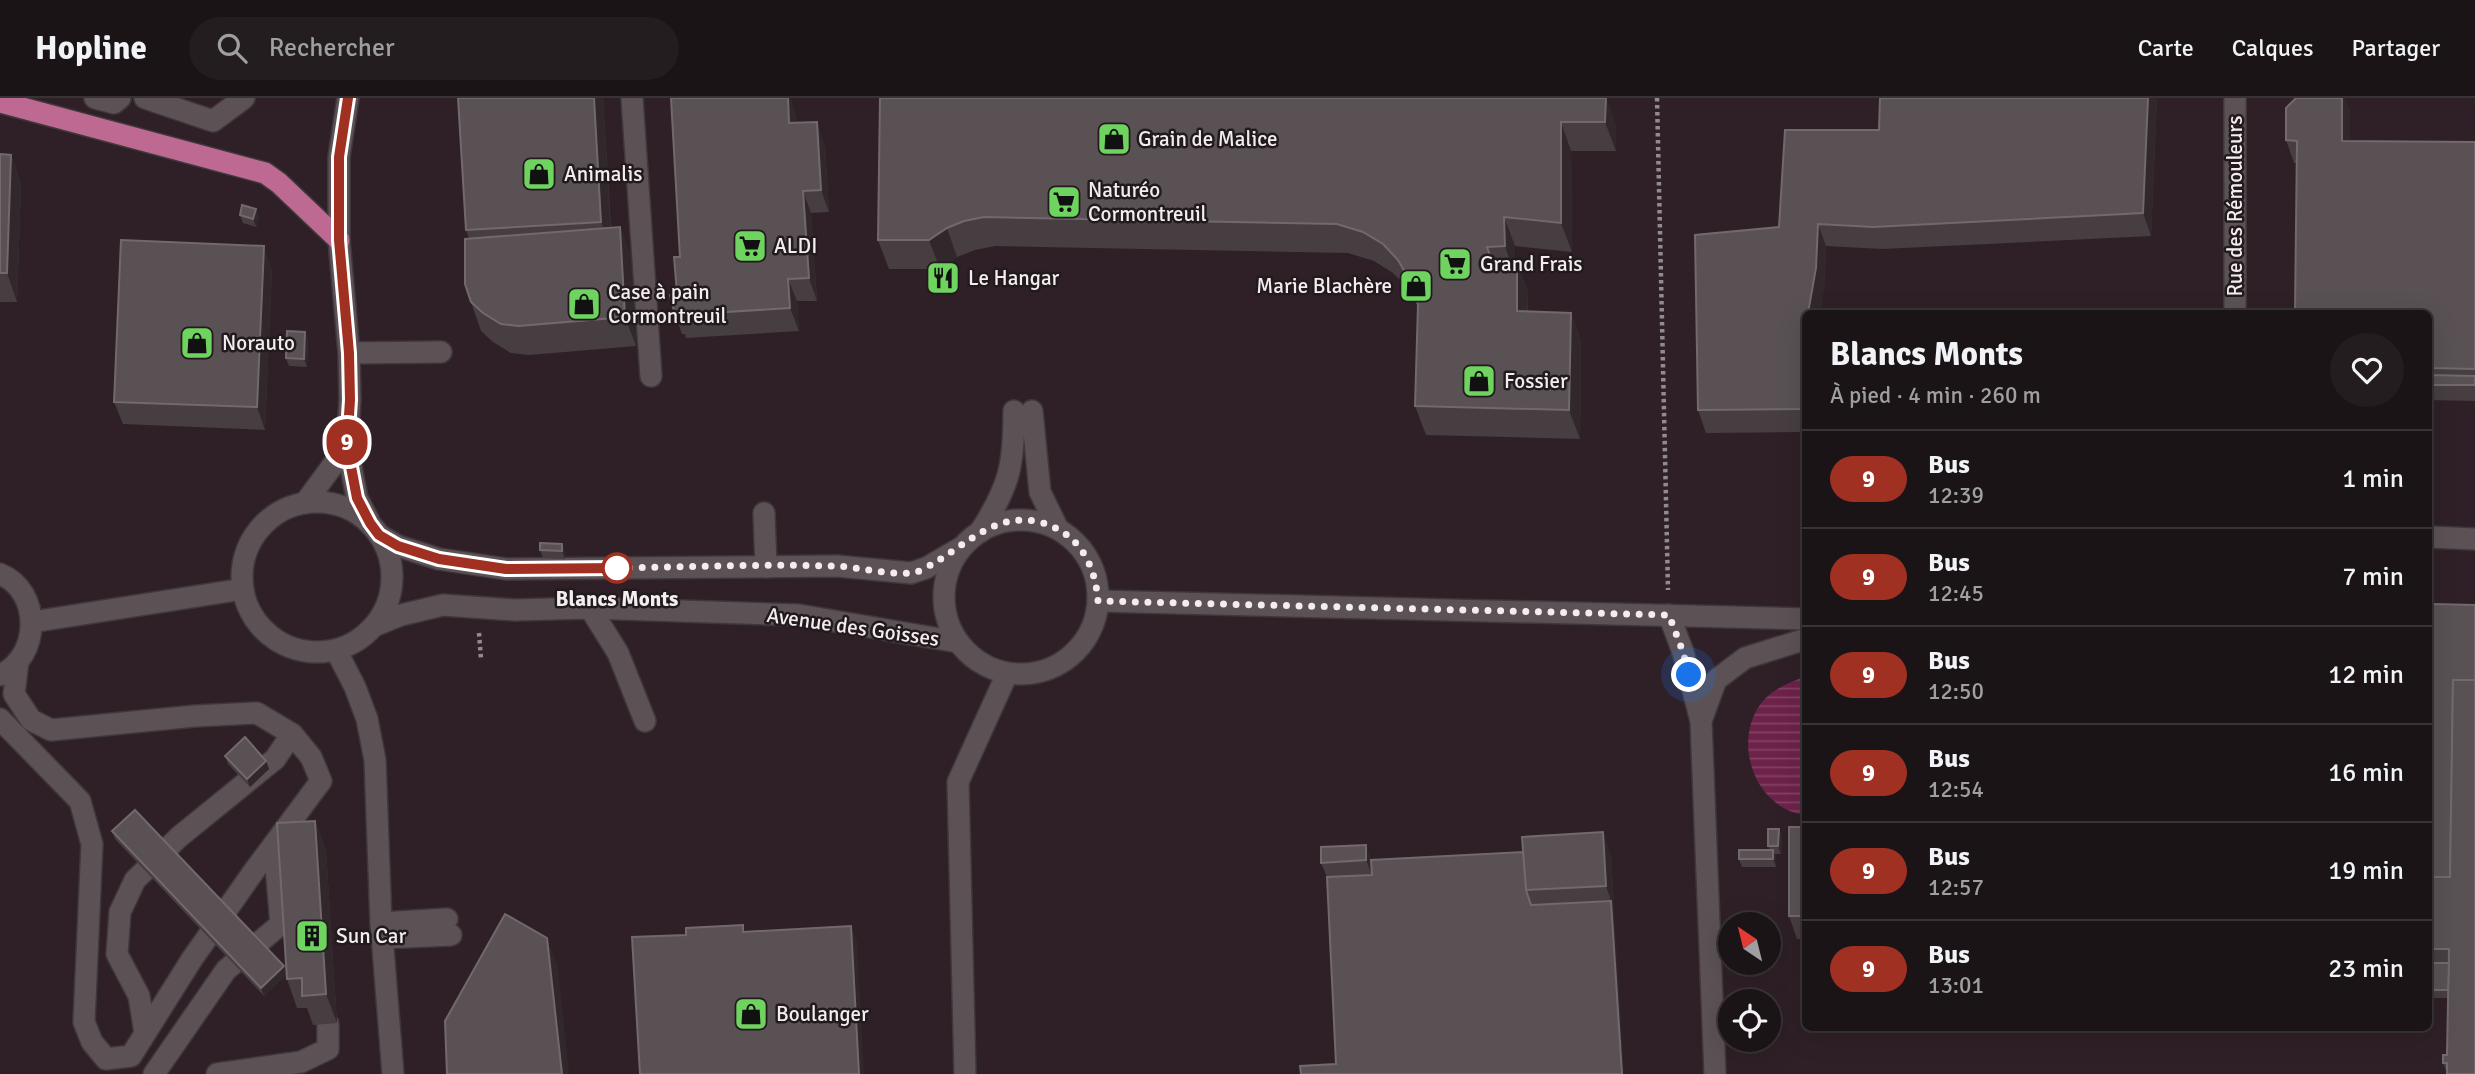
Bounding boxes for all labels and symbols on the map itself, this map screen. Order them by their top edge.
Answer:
street label: Rue des Rémouleurs [2222,115,2248,297]
shop icon: Grain de Malice [1095,120,1133,158]
place label: Grain de Malice [1138,126,1277,152]
shop icon: Animalis [520,155,558,193]
place label: Animalis [564,161,642,187]
place label: Naturéo Cormontreuil [1088,177,1207,227]
supermarket icon: Naturéo Cormontreuil [1045,183,1083,221]
supermarket icon: ALDI [731,227,769,265]
place label: ALDI [774,233,817,259]
supermarket icon: Grand Frais [1436,245,1474,283]
place label: Grand Frais [1480,251,1583,277]
restaurant icon: Le Hangar [924,259,962,297]
place label: Le Hangar [968,265,1060,291]
shop icon: Marie Blachère [1397,267,1435,305]
place label: Marie Blachère [1256,273,1392,299]
place label: Case à pain Cormontreuil [608,279,727,329]
shop icon: Case à pain Cormontreuil [565,285,603,323]
shop icon: Norauto [178,324,216,362]
place label: Norauto [222,330,295,356]
shop icon: Fossier [1460,362,1498,400]
place label: Fossier [1504,368,1568,394]
line badge: 9 [324,419,370,465]
marker: Blancs Monts [602,553,632,583]
place label: Blancs Monts [556,586,678,612]
street label: Avenue des Goisses [765,602,941,652]
your location [1671,657,1706,692]
north arrow [1718,912,1782,975]
building icon: Sun Car [293,917,331,955]
place label: Sun Car [336,923,406,949]
shop icon: Boulanger [732,995,770,1033]
place label: Boulanger [776,1001,869,1027]

